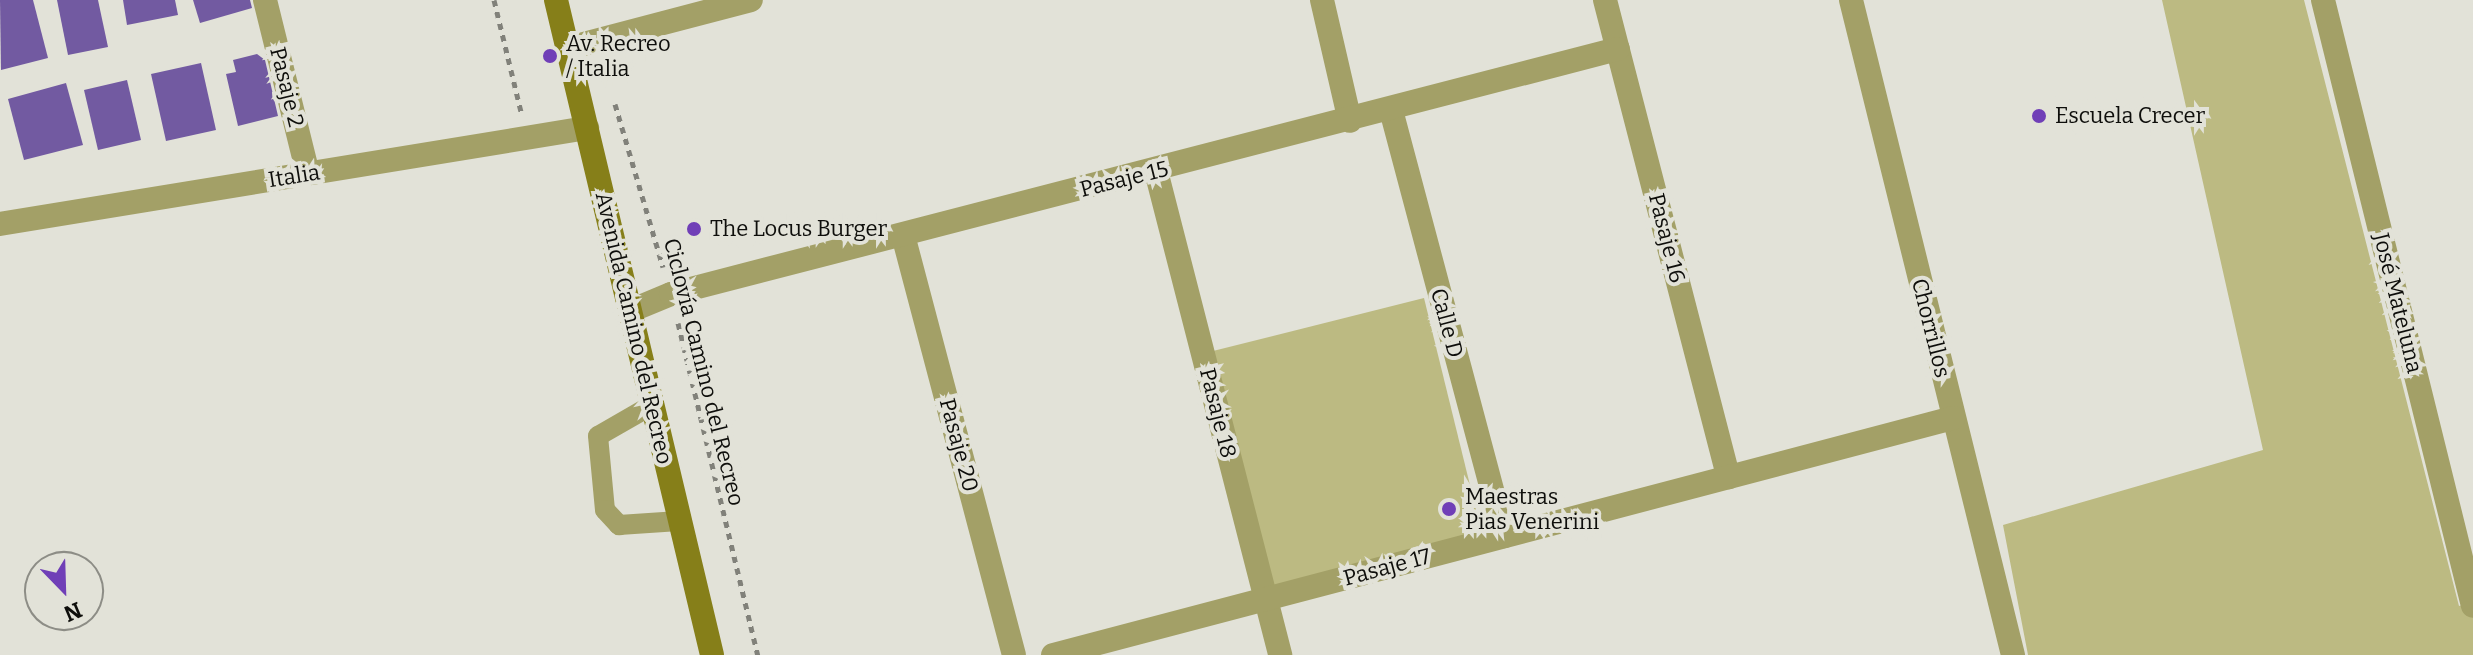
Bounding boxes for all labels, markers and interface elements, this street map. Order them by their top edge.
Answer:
place label: Av. Recreo / Italia [566,30,671,82]
street label: Pasaje 2 [264,44,310,130]
marker: Av. Recreo / Italia [541,47,559,65]
place label: Escuela Crecer [2055,103,2205,129]
marker: Escuela Crecer [2030,107,2048,125]
street label: Pasaje 15 [1077,155,1171,203]
street label: Italia [266,159,322,193]
street label: Avenida Camino del Recreo [590,189,678,467]
street label: Pasaje 16 [1643,190,1691,286]
place label: The Locus Burger [710,216,887,242]
marker: The Locus Burger [685,220,703,238]
street label: José Mateluna [2368,230,2428,376]
street label: Ciclovía Camino del Recreo [658,236,750,508]
street label: Chorrillos [1906,276,1956,380]
street label: Calle D [1425,285,1469,361]
street label: Pasaje 18 [1194,365,1242,461]
street label: Pasaje 20 [934,395,984,495]
place label: Maestras Pias Venerini [1465,483,1599,534]
marker: Maestras Pias Venerini [1440,500,1458,518]
street label: Pasaje 17 [1340,543,1434,591]
north arrow [24,551,104,631]
text: N [60,596,86,627]

